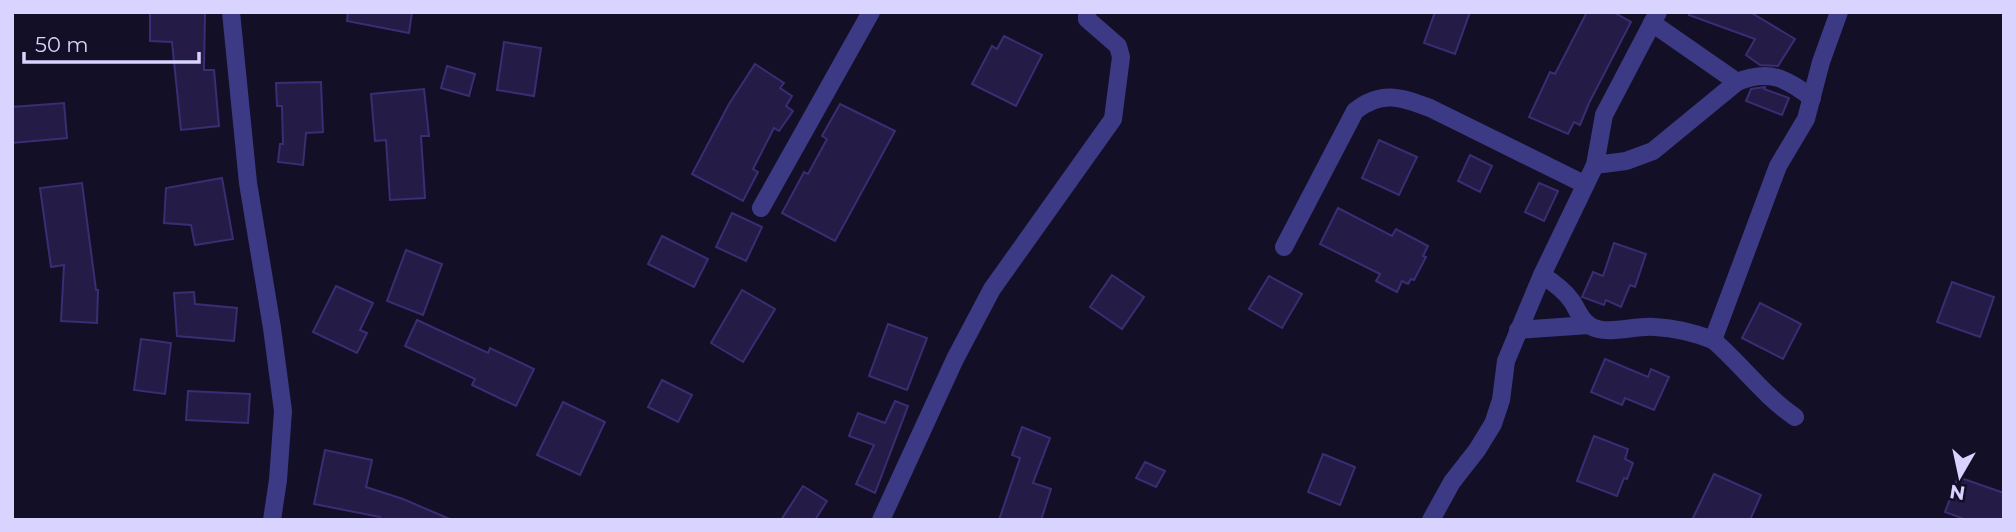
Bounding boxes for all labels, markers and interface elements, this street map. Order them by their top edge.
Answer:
scale bar [24,21,200,65]
text: 50 m [35,32,89,57]
north arrow [1925,441,1995,511]
text: N [1948,480,1967,505]

